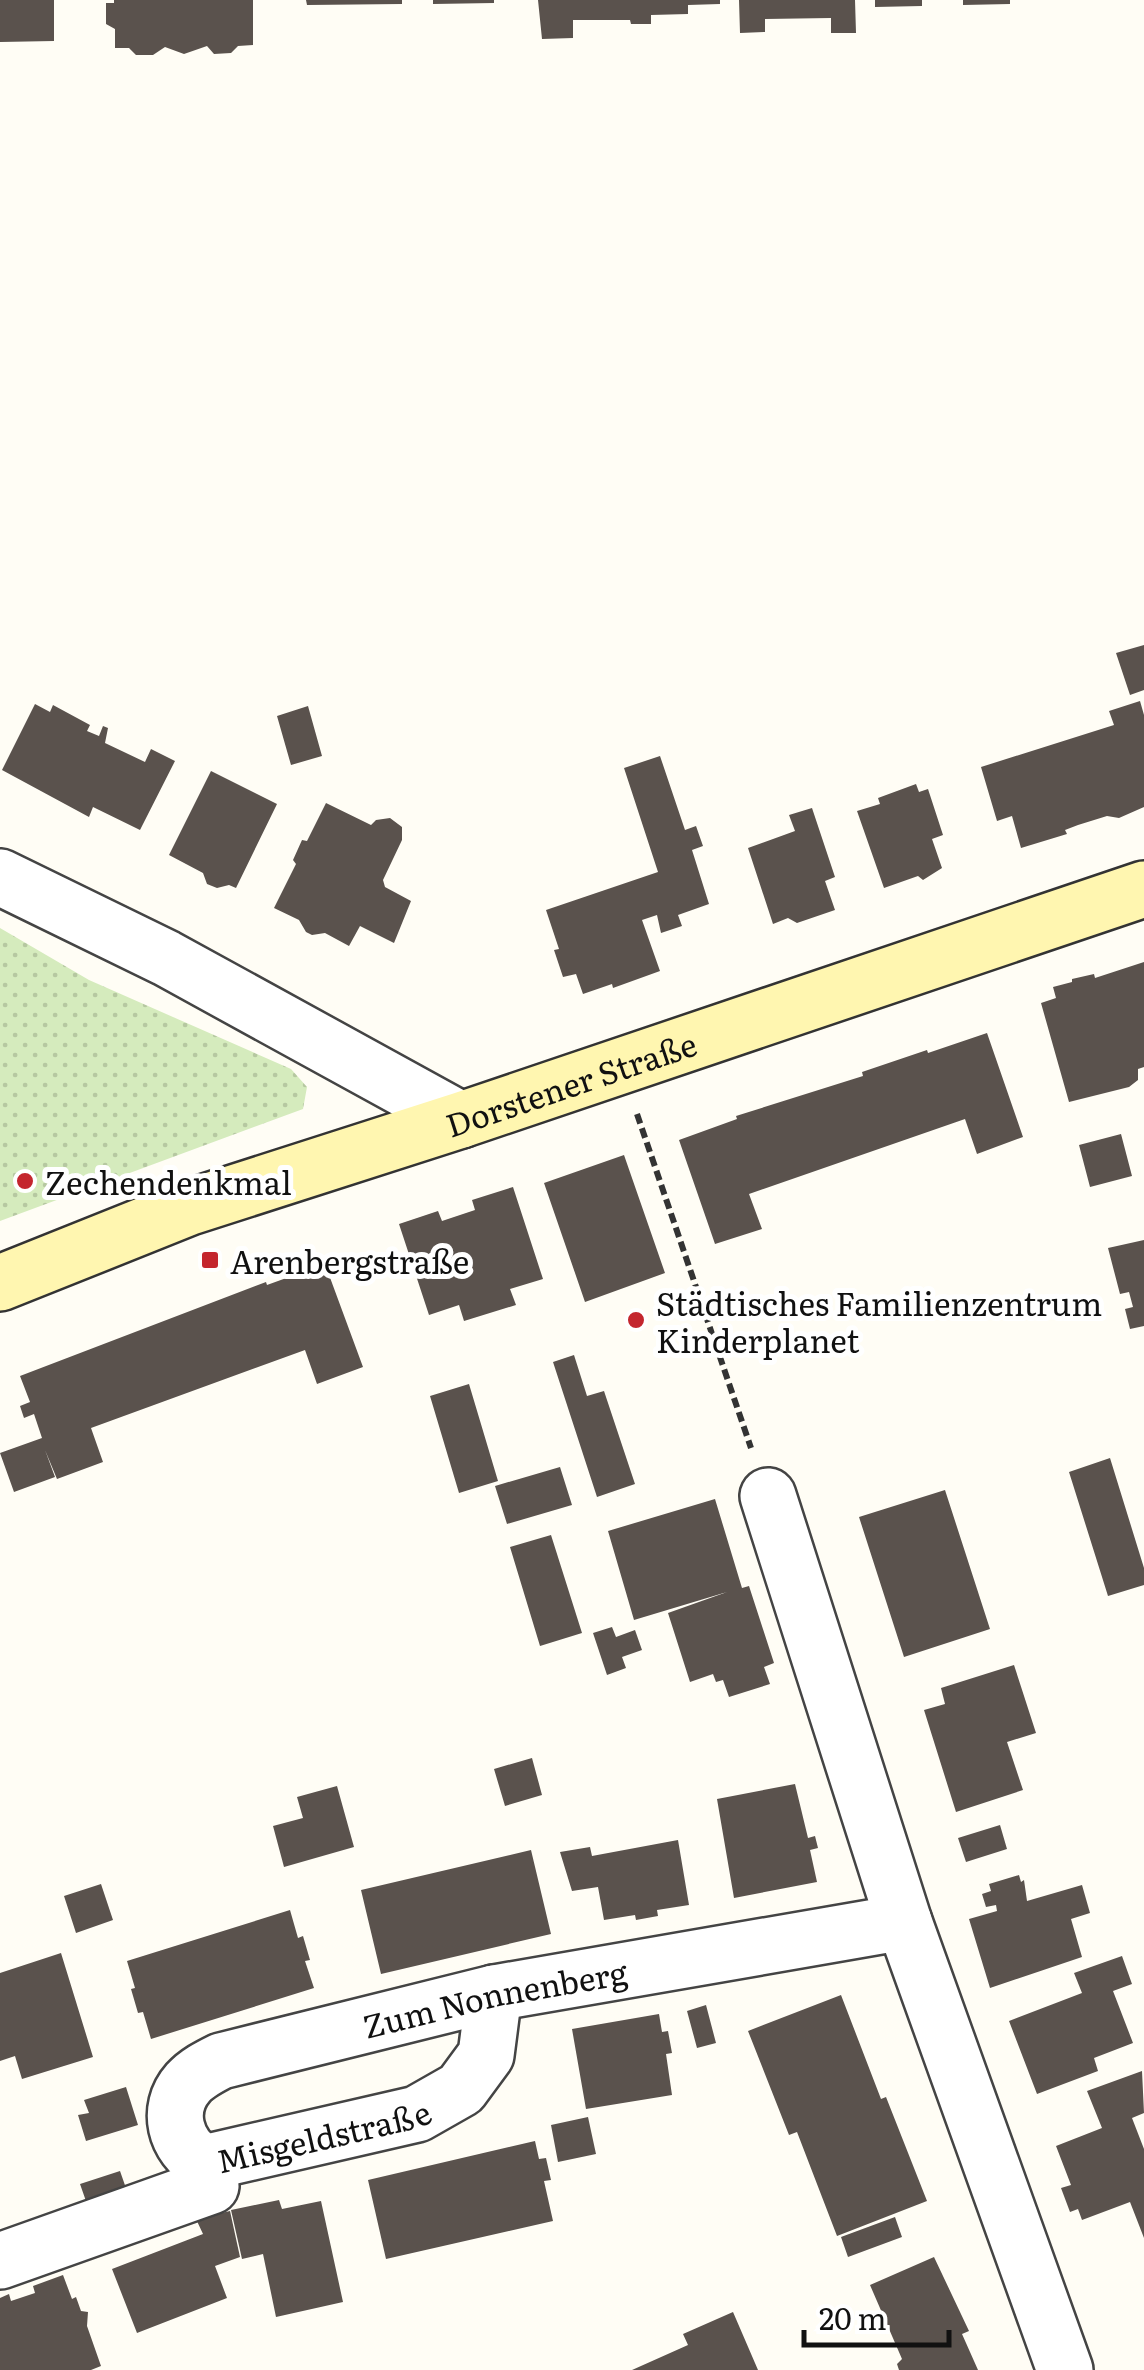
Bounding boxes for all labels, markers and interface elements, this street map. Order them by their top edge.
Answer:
street label: Dorstener Straße [439,1018,702,1148]
place label: Zechendenkmal [45,1157,292,1205]
marker: Zechendenkmal [14,1170,36,1192]
place label: Arenbergstraße [230,1236,469,1284]
marker: Arenbergstraße [199,1249,221,1271]
place label: Städtisches Familienzentrum Kinderplanet [656,1278,1102,1363]
marker: Städtisches Familienzentrum Kinderplanet [625,1309,647,1331]
street label: Zum Nonnenberg [358,1946,631,2049]
street label: Misgeldstraße [212,2087,439,2183]
scale bar [804,2285,949,2347]
text: 20 m [819,2295,887,2339]

